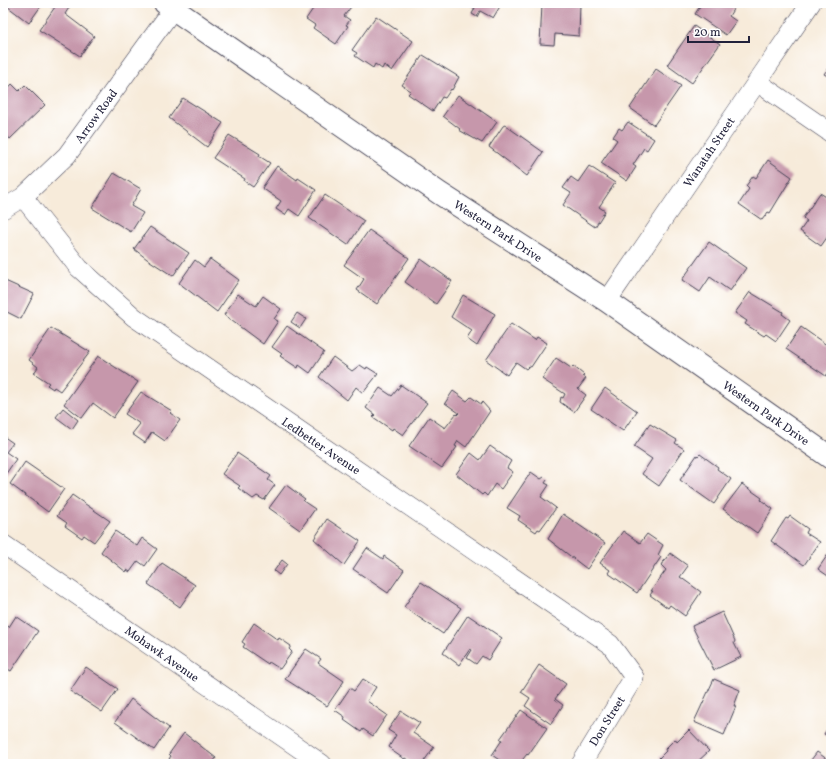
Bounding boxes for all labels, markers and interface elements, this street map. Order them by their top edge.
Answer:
scale bar [688,18,749,44]
text: 20 m [694,25,721,41]
street label: Arrow Road [72,86,122,147]
street label: Wanatah Street [680,114,739,191]
street label: Western Park Drive [450,197,545,267]
street label: Western Park Drive [719,378,812,450]
street label: Ledbetter Avenue [278,414,363,479]
street label: Mohawk Avenue [121,623,202,687]
street label: Don Street [586,693,630,750]

